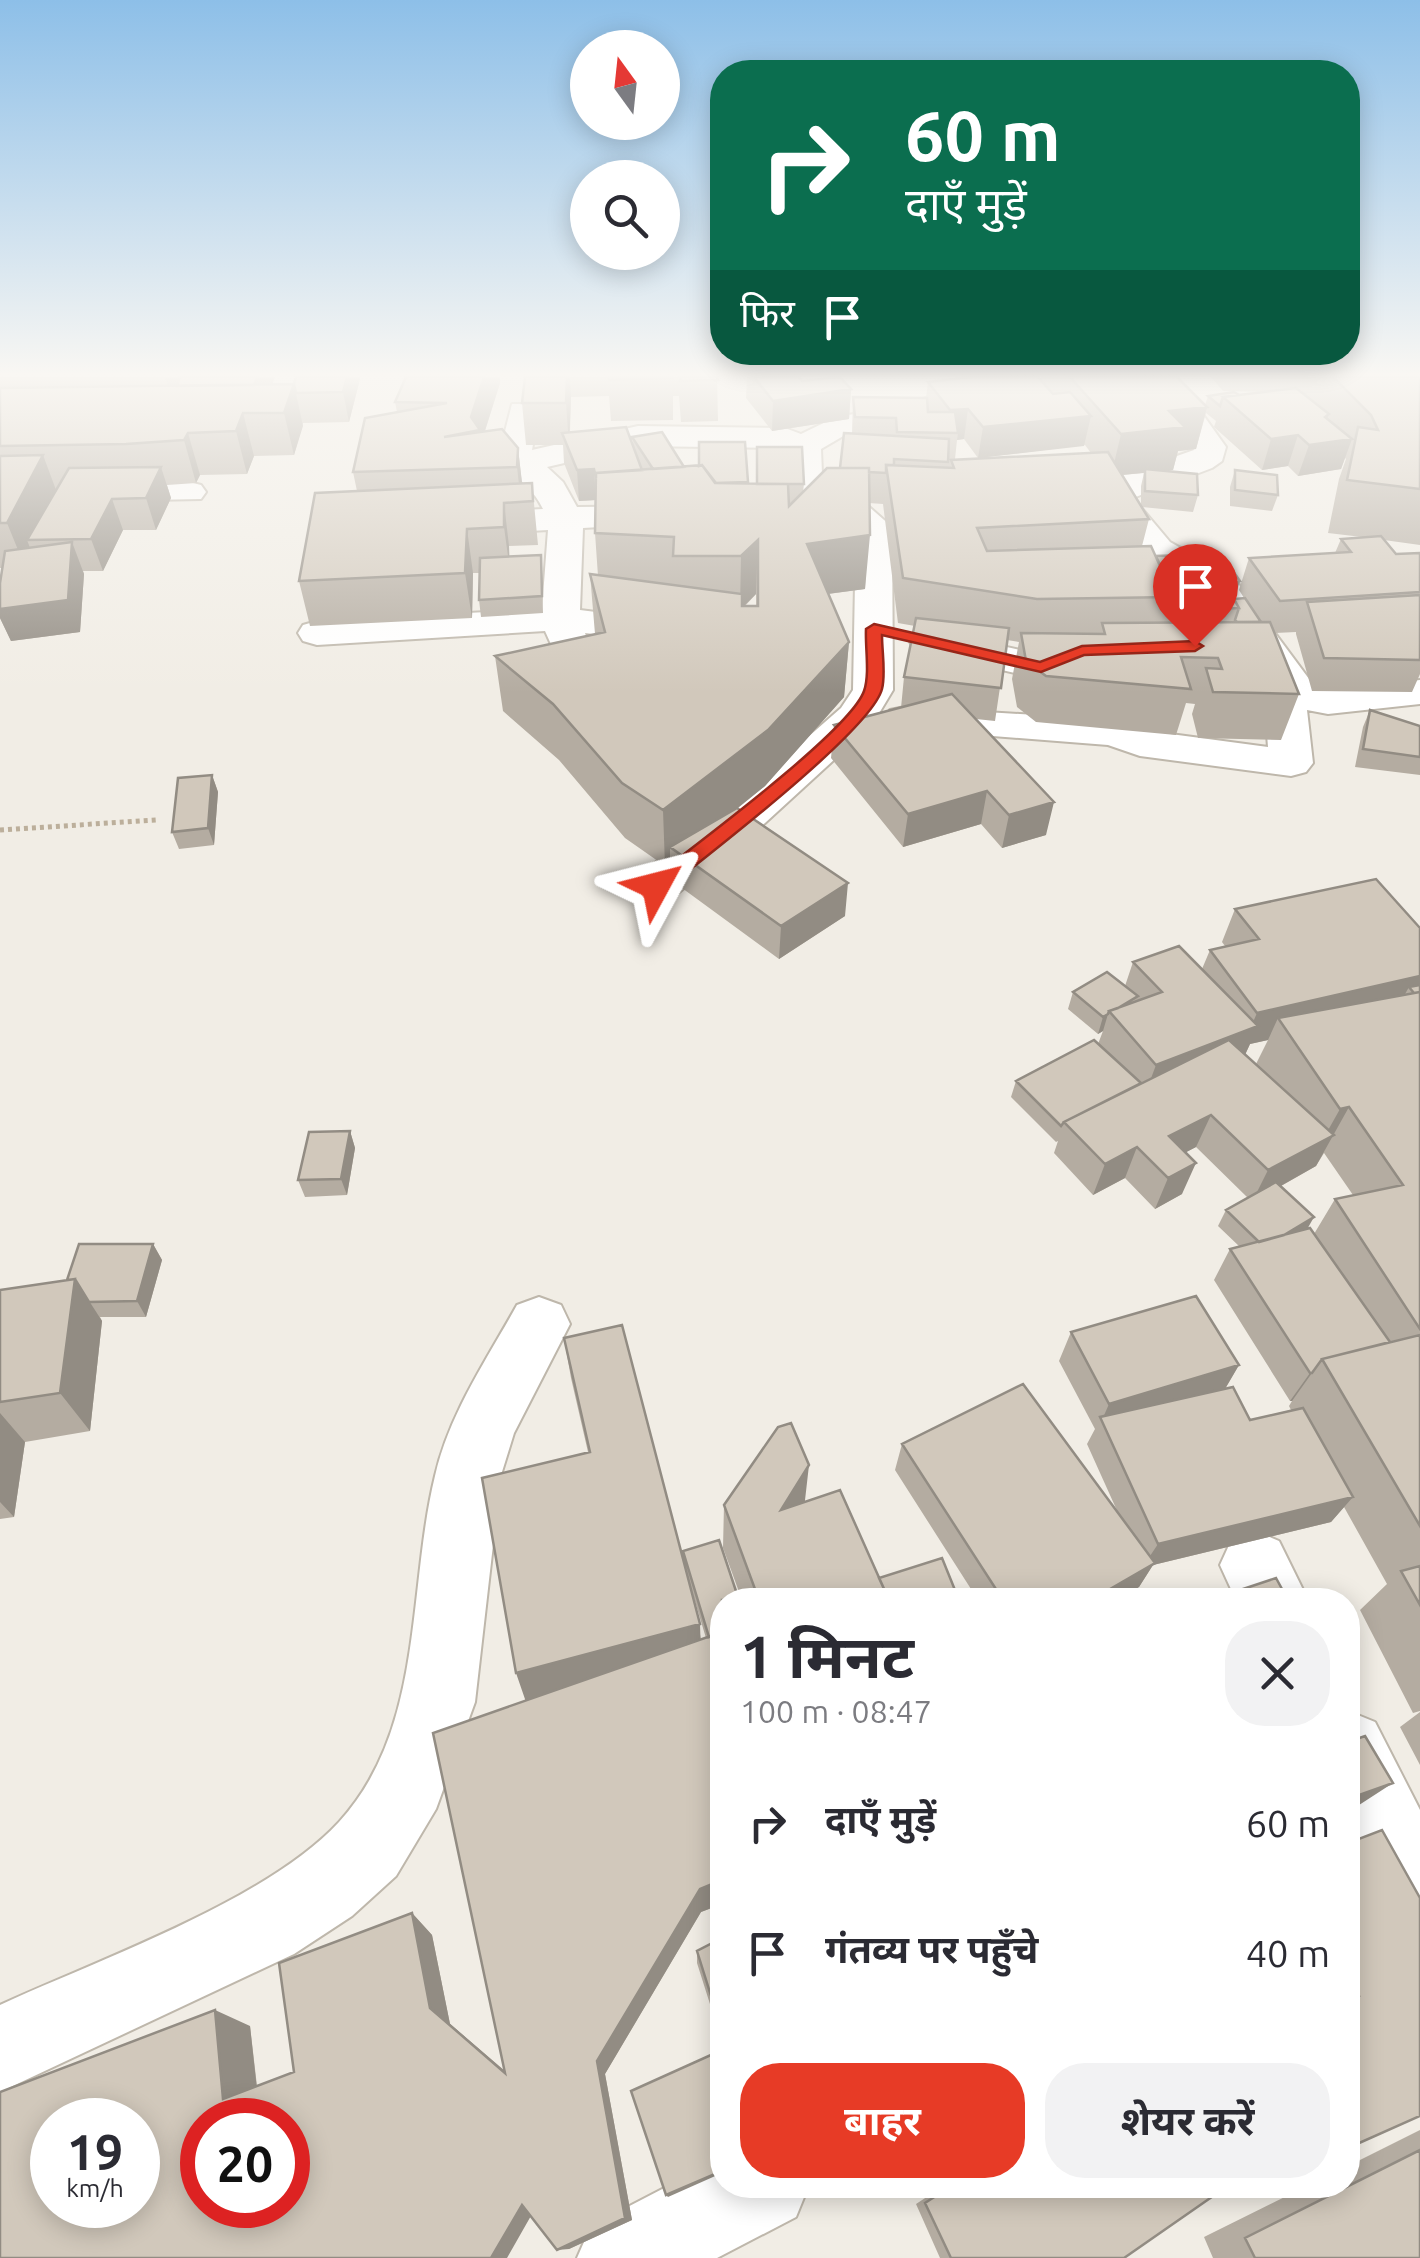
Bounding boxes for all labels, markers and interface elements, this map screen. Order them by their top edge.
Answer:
north arrow [570,30,680,140]
map controls [570,30,680,270]
text: 60 m [905,96,1061,174]
icon: right [740,100,870,230]
button: search [570,160,680,270]
text: दाएँ मुड़ें [905,178,1027,229]
icon: arrive [815,290,870,345]
text: फिर [740,292,795,334]
pin [1153,544,1238,647]
icon: arrive [1168,559,1223,614]
position arrow [604,834,708,938]
button: close [1225,1621,1330,1726]
text: 1 मिनट [740,1622,914,1689]
text: 100 m · 08:47 [740,1693,932,1729]
icon: right [740,1796,795,1851]
text: दाएँ मुड़ें [825,1798,936,1840]
text: 60 m [1246,1802,1330,1844]
icon: arrive [740,1926,795,1981]
text: गंतव्य पर पहुँचे [825,1928,1038,1970]
text: 40 m [1246,1932,1330,1974]
button: बाहर [740,2063,1025,2178]
button: शेयर करें [1045,2063,1330,2178]
speed limit sign: 20 [180,2098,310,2228]
text: 19 [67,2123,123,2179]
text: km/h [66,2174,124,2202]

